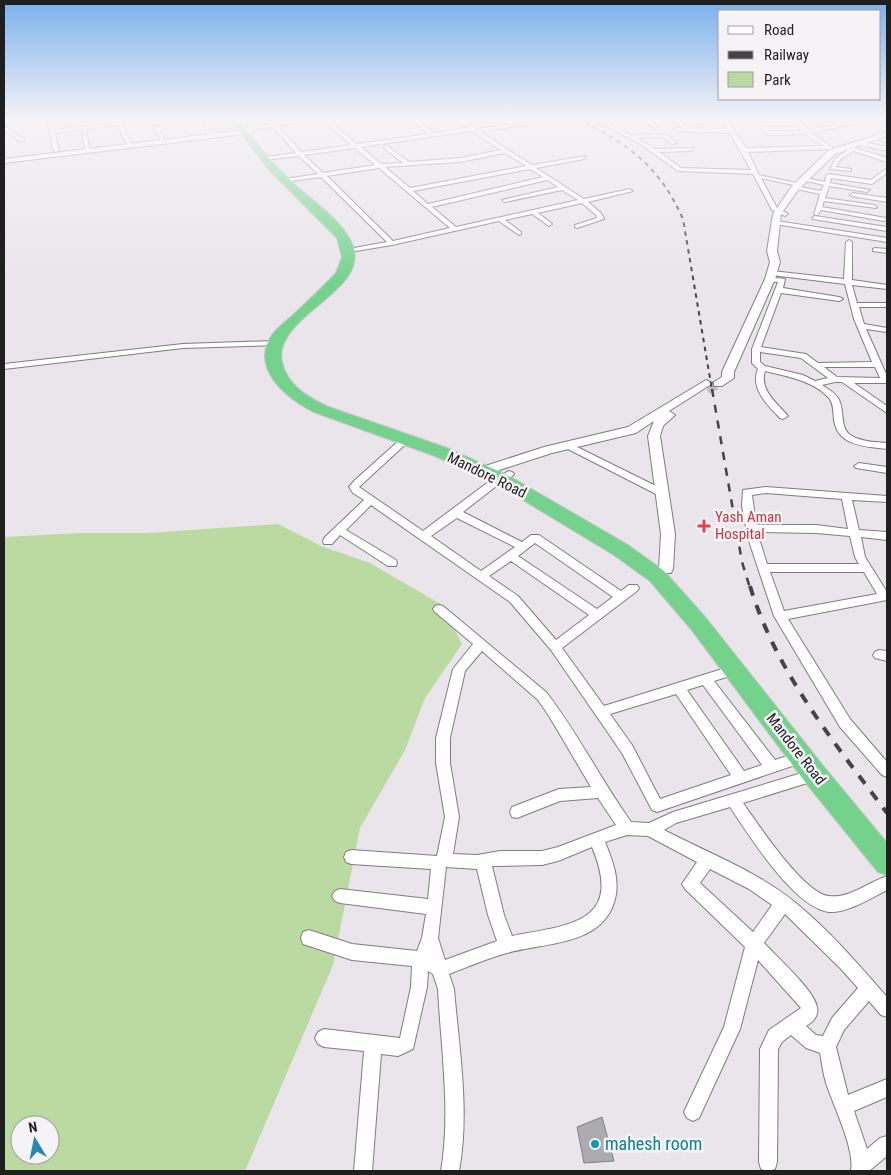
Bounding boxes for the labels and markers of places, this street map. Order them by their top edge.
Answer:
place label: Yash Aman Hospital [715,508,781,543]
marker: Yash Aman Hospital [697,519,711,533]
place label: mahesh room [605,1133,702,1154]
marker: mahesh room [589,1138,601,1150]

